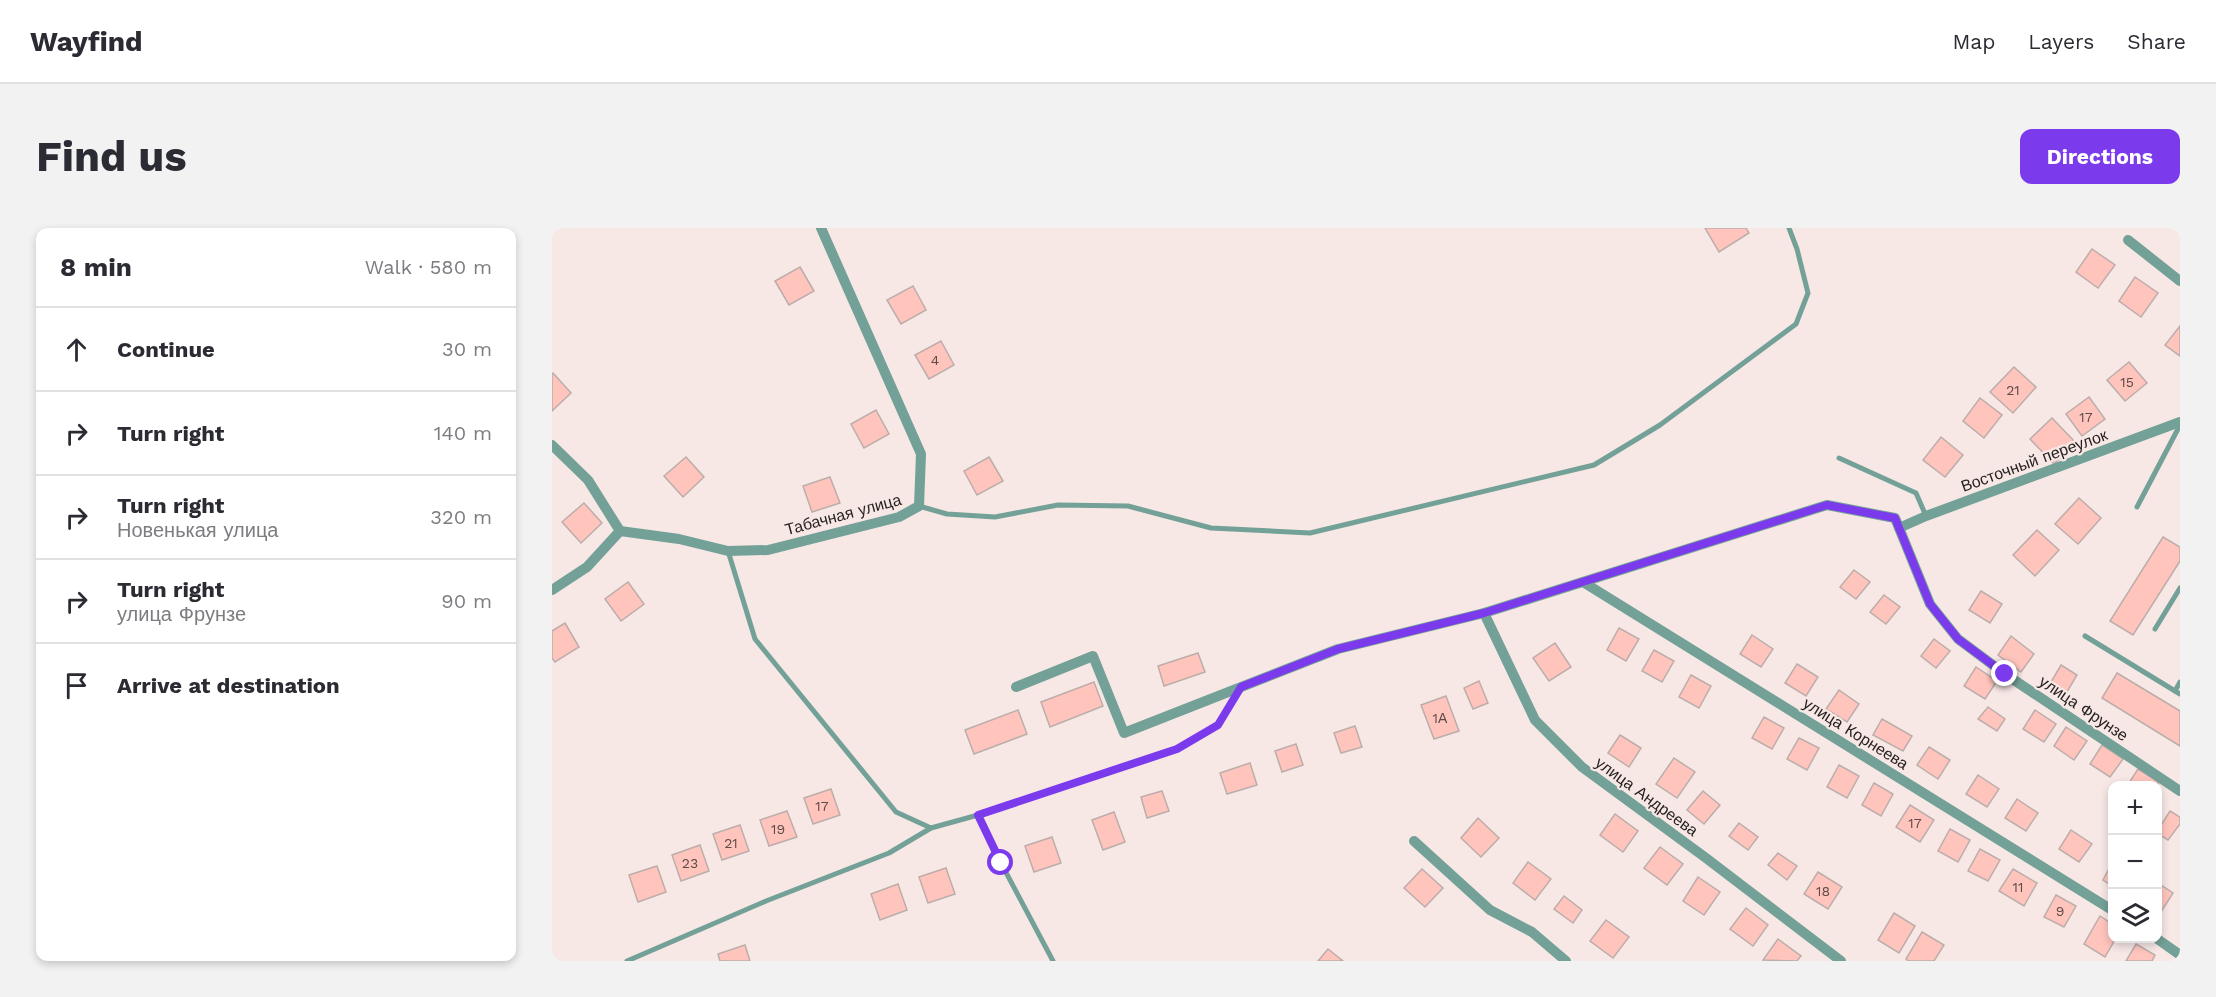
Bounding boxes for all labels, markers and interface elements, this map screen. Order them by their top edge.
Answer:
text: Wayfind [30,25,143,58]
text: Map [1952,29,1995,54]
text: Layers [2028,29,2094,54]
text: Share [2127,29,2186,54]
button: Directions [2020,129,2180,184]
text: Find us [36,132,187,181]
text: 8 min [60,252,132,282]
text: Walk · 580 m [365,255,492,279]
icon: ahead [60,333,93,366]
text: Continue [117,337,215,362]
text: 30 m [442,337,492,361]
house number: 4 [931,352,939,368]
house number: 15 [2120,374,2134,390]
house number: 21 [2006,382,2020,398]
house number: 17 [2079,409,2093,425]
icon: right [60,417,93,450]
text: Turn right [117,421,224,446]
text: 140 m [434,421,492,445]
street label: Восточный переулок [1958,425,2111,496]
street label: Табачная улица [783,490,903,539]
text: Turn right [117,493,224,518]
icon: right [60,501,93,534]
text: 320 m [430,505,492,529]
text: Новенькая улица [117,518,279,542]
text: Turn right [117,577,224,602]
icon: right [60,585,93,618]
text: 90 m [441,589,492,613]
text: улица Фрунзе [117,602,246,626]
route end [1991,660,2017,686]
icon: arrive [60,669,93,702]
street label: улица Фрунзе [2036,672,2132,745]
text: Arrive at destination [117,673,340,698]
street label: улица Корнеева [1800,693,1912,773]
house number: 1А [1433,710,1448,726]
street label: улица Андреева [1592,753,1702,840]
map controls [2108,781,2162,943]
button: + [2108,781,2162,835]
house number: 17 [815,798,829,814]
house number: 17 [1908,815,1922,831]
house number: 19 [771,821,785,837]
house number: 21 [724,835,738,851]
button: − [2108,835,2162,889]
route start [987,849,1013,875]
house number: 23 [682,855,698,871]
house number: 11 [2013,879,2023,895]
house number: 18 [1816,883,1830,899]
button: layers [2108,889,2162,943]
house number: 9 [2056,903,2064,919]

